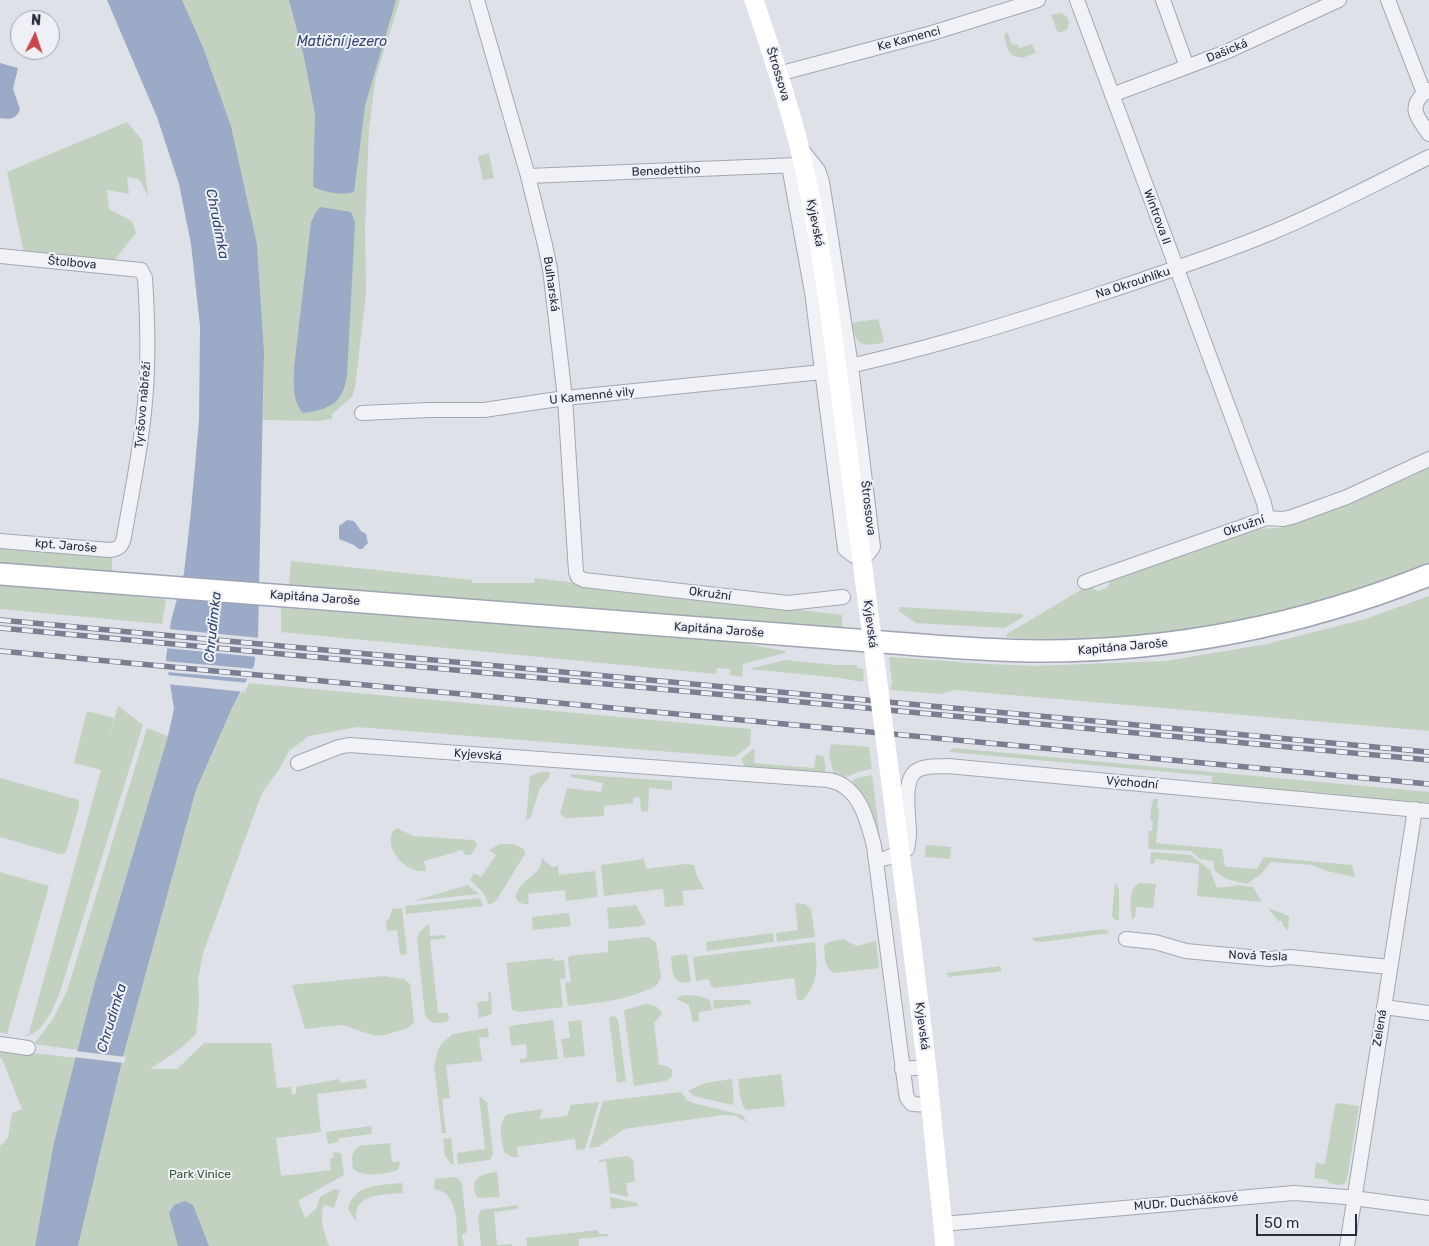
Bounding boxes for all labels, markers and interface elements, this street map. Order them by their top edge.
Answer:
north arrow [10,10,60,60]
text: N [30,12,42,29]
street label: Ke Kamenci [876,24,942,54]
water label: Matiční jezero [297,34,387,50]
street label: Dašická [1204,36,1250,66]
street label: Štrossova [763,45,793,103]
street label: Benedettiho [631,163,701,179]
water label: Chrudimka [202,187,232,261]
street label: Wintrova II [1140,187,1174,247]
street label: Kyjevská [803,198,827,248]
street label: Štolbova [47,254,97,272]
street label: Bulharská [540,256,562,312]
street label: Na Okrouhlíku [1094,264,1172,302]
street label: Tyršovo nábřeží [132,361,154,449]
street label: U Kamenné vily [549,384,635,408]
street label: Štrossova [857,480,879,536]
street label: Okružní [1222,512,1266,540]
street label: kpt. Jaroše [34,536,98,556]
street label: Okružní [688,584,732,604]
street label: Kapitána Jaroše [269,588,361,608]
water label: Chrudimka [201,591,225,663]
street label: Kyjevská [860,599,880,649]
street label: Kapitána Jaroše [673,620,765,640]
street label: Kapitána Jaroše [1077,636,1169,658]
street label: Kyjevská [454,746,502,764]
street label: Východní [1105,774,1159,792]
street label: Nová Tesla [1228,948,1288,964]
water label: Chrudimka [94,981,130,1055]
street label: Kyjevská [912,1001,932,1051]
street label: Zelená [1370,1008,1390,1048]
park label: Park Vinice [169,1168,231,1182]
street label: MUDr. Ducháčkové [1133,1190,1239,1214]
scale bar [1259,1204,1360,1236]
text: 50 m [1264,1214,1299,1232]

